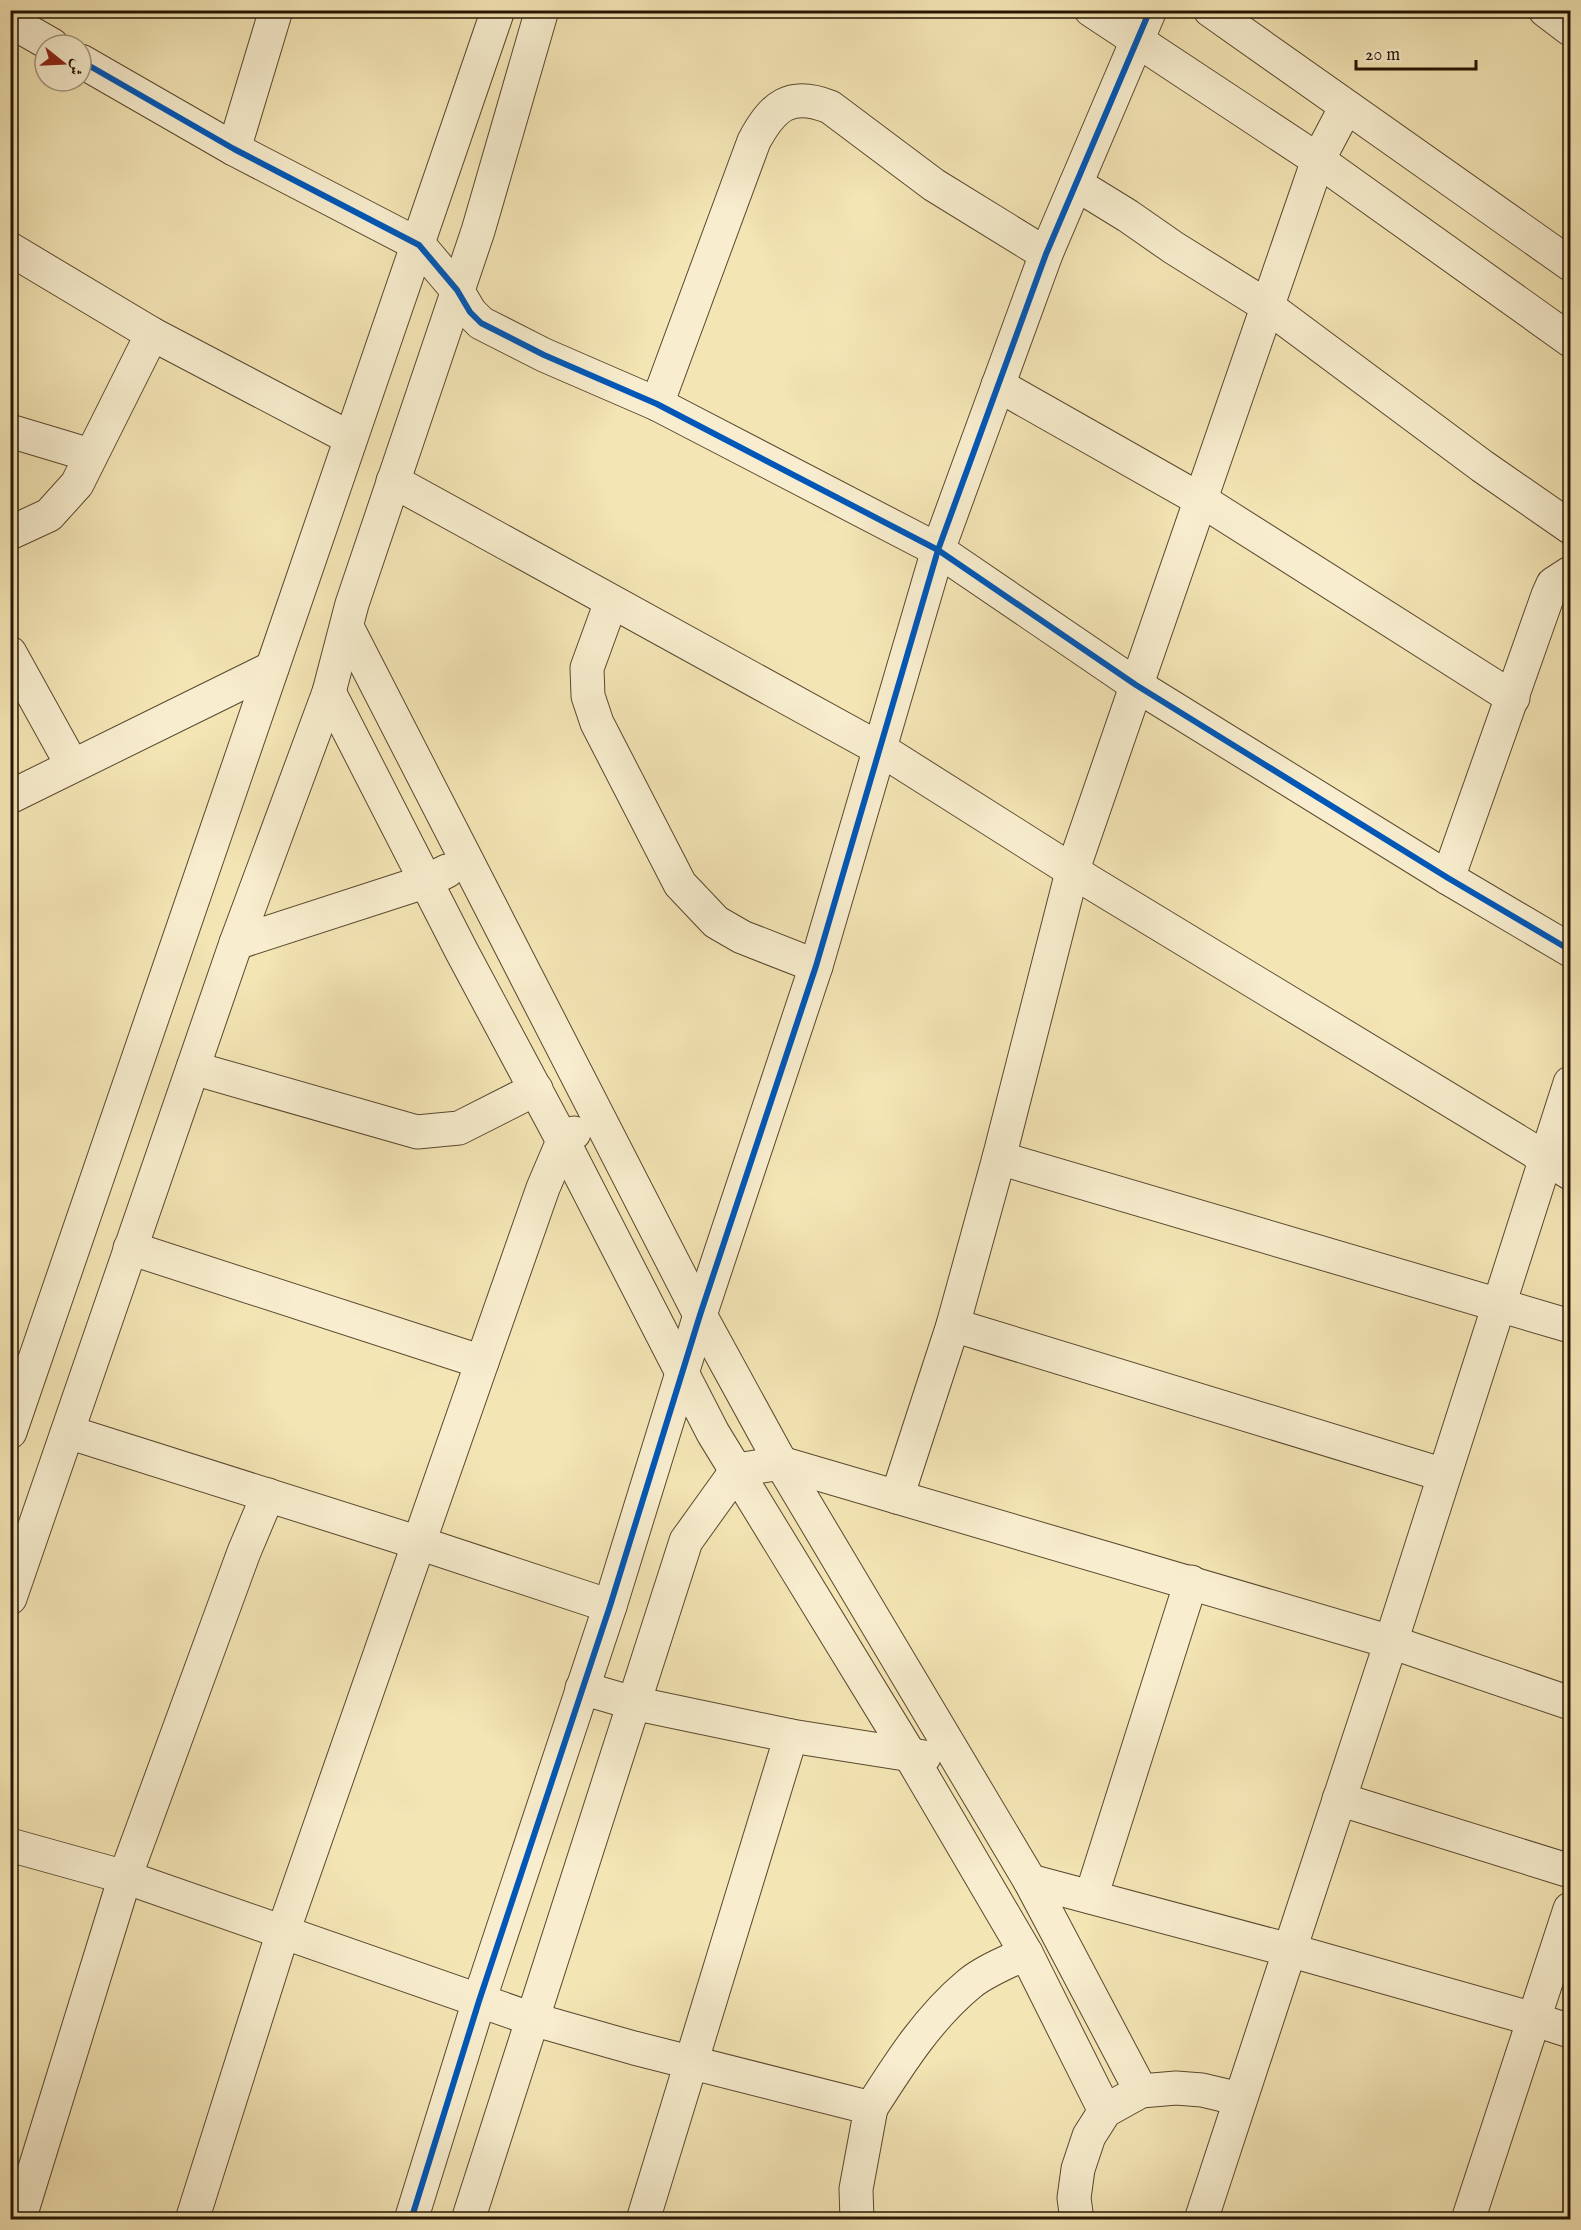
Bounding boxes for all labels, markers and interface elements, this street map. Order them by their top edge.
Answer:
north arrow [33,33,93,93]
scale bar [1356,33,1476,71]
text: 20 m [1365,44,1400,67]
text: ش [63,56,87,78]

